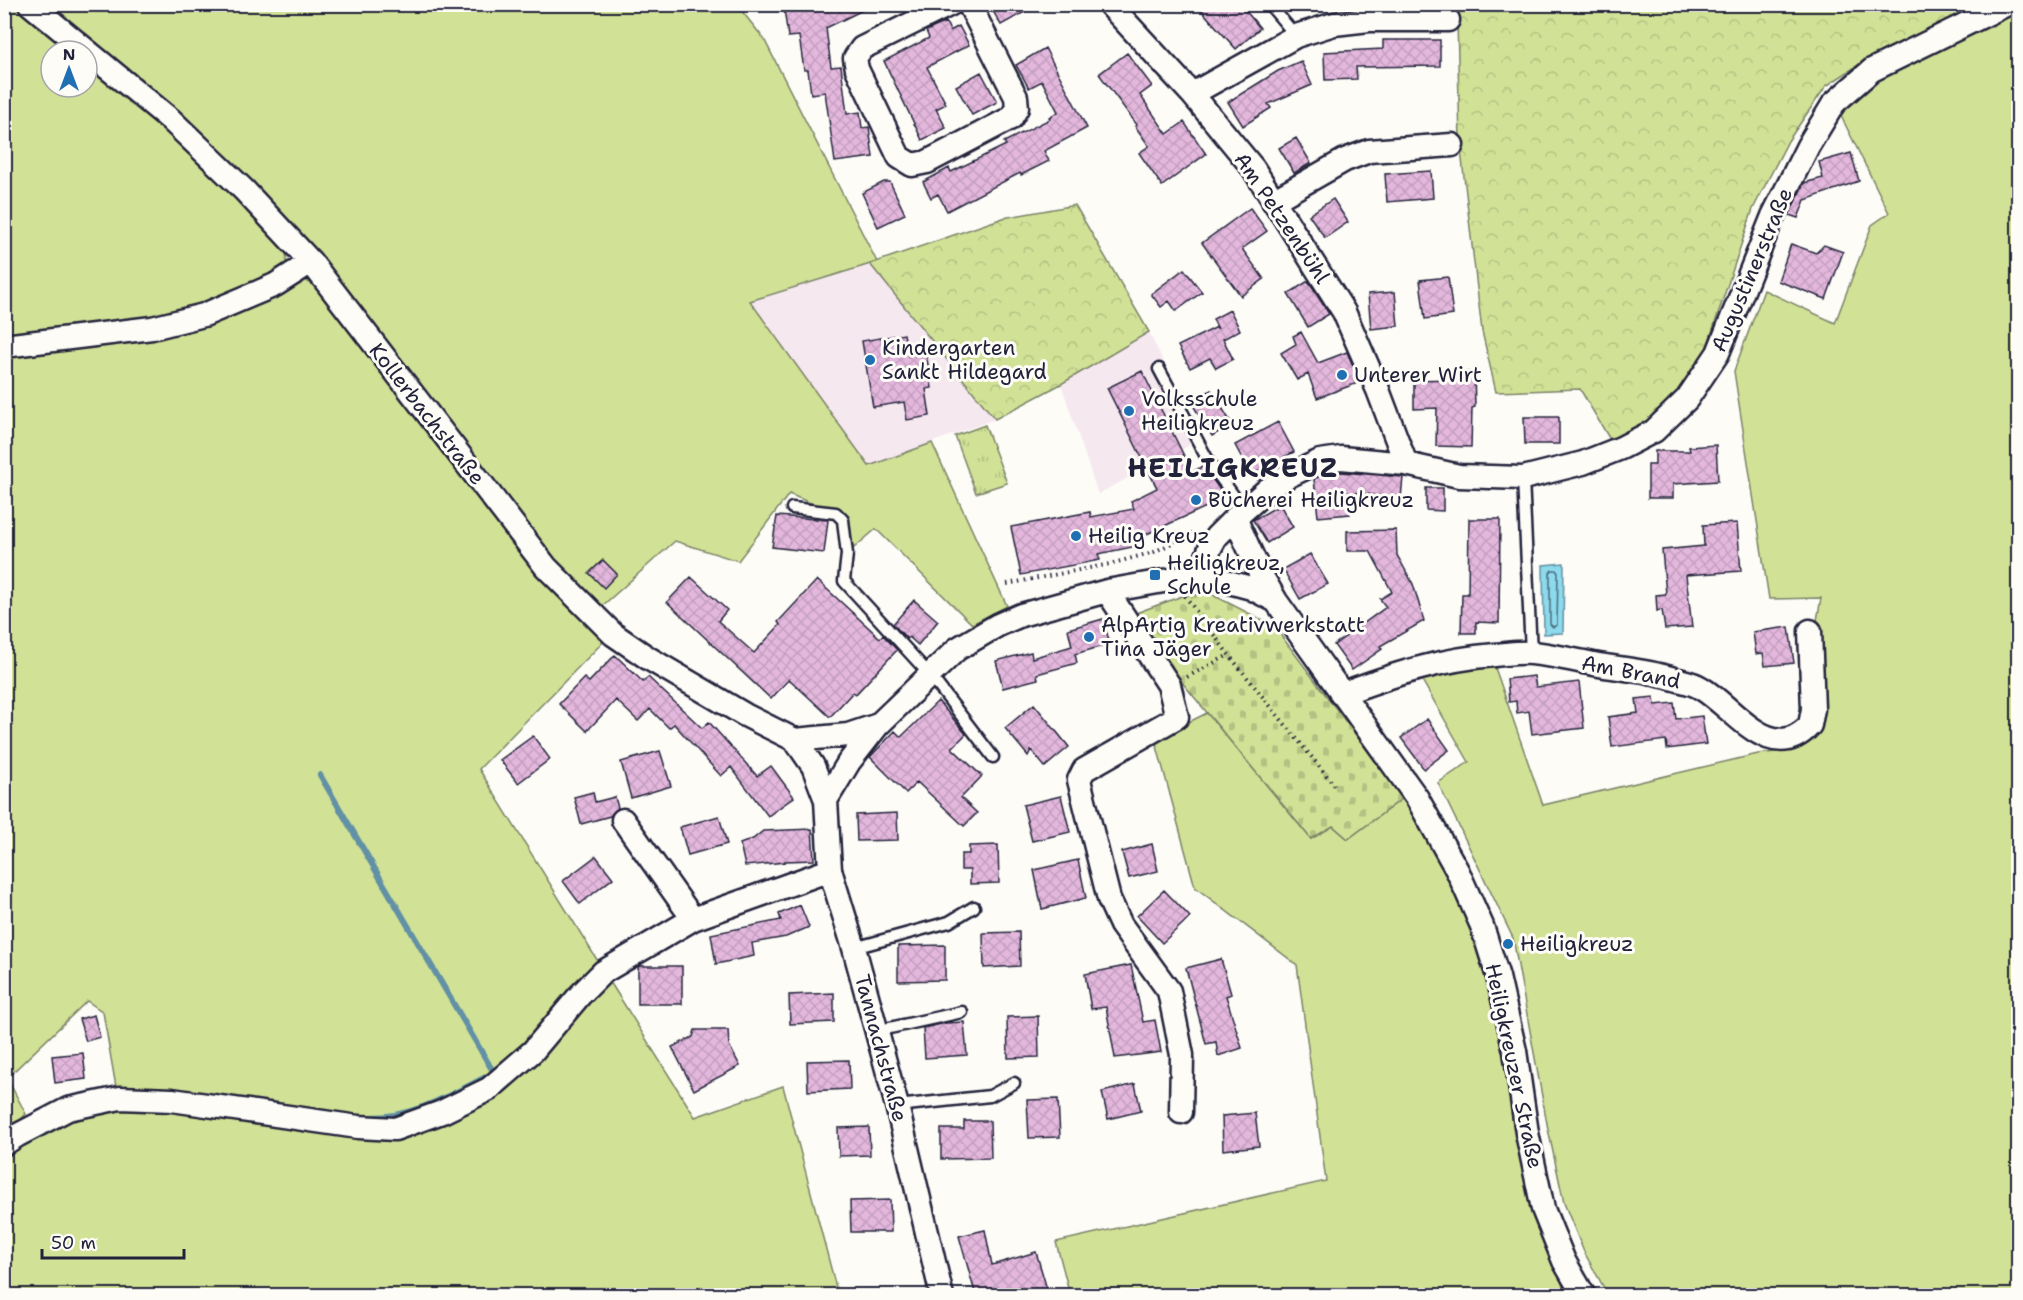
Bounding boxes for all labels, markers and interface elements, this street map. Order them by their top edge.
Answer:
north arrow [39,39,99,99]
text: N [63,44,75,65]
street label: Am Petzenbühl [1228,147,1337,290]
street label: Augustinerstraße [1705,184,1799,356]
place label: Kindergarten Sankt Hildegard [882,334,1047,386]
street label: Kollerbachstraße [363,337,491,491]
marker: Kindergarten Sankt Hildegard [863,353,877,367]
place label: Unterer Wirt [1354,361,1482,389]
marker: Unterer Wirt [1335,368,1349,382]
place label: Volksschule Heiligkreuz [1141,385,1258,437]
marker: Volksschule Heiligkreuz [1122,404,1136,418]
district label: HEILIGKREUZ [1128,449,1338,486]
place label: Bücherei Heiligkreuz [1208,486,1414,514]
marker: Bücherei Heiligkreuz [1189,493,1203,507]
place label: Heilig Kreuz [1088,522,1210,550]
marker: Heilig Kreuz [1069,529,1083,543]
place label: Heiligkreuz, Schule [1167,549,1285,601]
marker: Heiligkreuz, Schule [1148,568,1162,582]
place label: AlpArtig Kreativwerkstatt Tina Jäger [1101,611,1365,663]
marker: AlpArtig Kreativwerkstatt Tina Jäger [1082,630,1096,644]
street label: Am Brand [1579,649,1683,695]
place label: Heiligkreuz [1520,930,1634,958]
marker: Heiligkreuz [1501,937,1515,951]
street label: Heiligkreuzer Straße [1479,961,1549,1171]
street label: Tannachstraße [848,971,914,1125]
scale bar [42,1222,184,1260]
text: 50 m [51,1231,96,1255]

